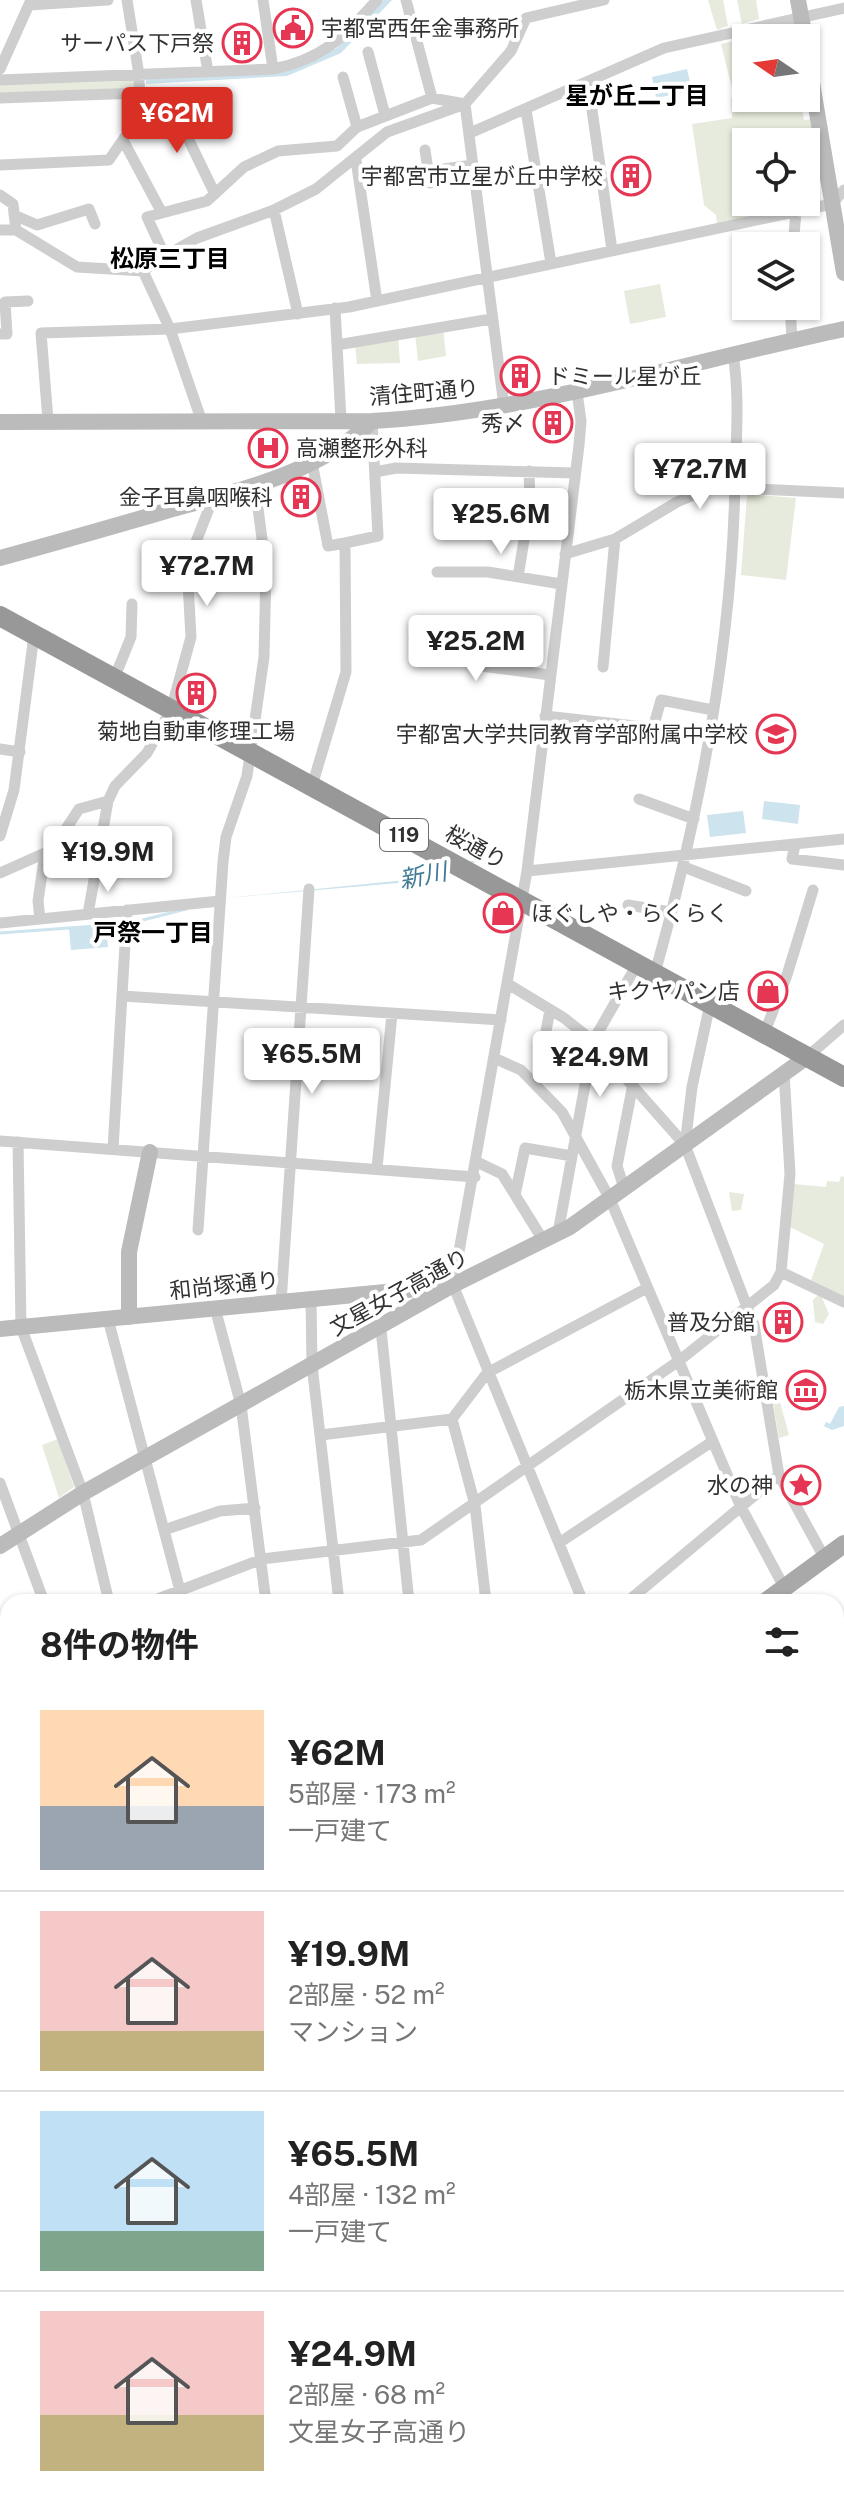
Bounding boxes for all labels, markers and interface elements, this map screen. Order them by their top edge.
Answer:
public building icon: 宇都宮西年金事務所 [272,7,314,49]
place label: 宇都宮西年金事務所 [321,15,519,41]
building icon: サーパス下戸祭 [221,22,263,64]
north arrow [732,24,820,112]
map controls [732,24,820,320]
place label: サーパス下戸祭 [60,30,214,56]
district label: 星が丘二丁目 [565,81,709,109]
pin: ¥62M [130,87,224,155]
text: ¥62M [140,97,214,128]
button: locate [732,128,820,216]
building icon: 宇都宮市立星が丘中学校 [610,155,652,197]
place label: 宇都宮市立星が丘中学校 [361,163,603,189]
button: layers [732,232,820,320]
district label: 松原三丁目 [110,244,230,272]
building icon: ドミール星が丘 [499,355,541,397]
place label: ドミール星が丘 [548,363,702,389]
street label: 清住町通り [368,374,480,410]
building icon: 秀〆 [532,402,574,444]
place label: 秀〆 [481,410,525,436]
hospital icon: 高瀬整形外科 [247,427,289,469]
place label: 高瀬整形外科 [296,435,428,461]
pin: ¥72.7M [635,443,765,511]
text: ¥72.7M [652,453,748,484]
building icon: 金子耳鼻咽喉科 [280,476,322,518]
place label: 金子耳鼻咽喉科 [119,484,273,510]
pin: ¥25.6M [436,488,566,556]
text: ¥25.6M [451,498,551,529]
pin: ¥72.7M [142,540,272,608]
text: ¥72.7M [159,550,255,581]
pin: ¥25.2M [411,615,541,683]
text: ¥25.2M [426,625,526,656]
building icon: 菊地自動車修理工場 [175,672,217,714]
school or university icon: 宇都宮大学共同教育学部附属中学校 [755,713,797,755]
place label: 菊地自動車修理工場 [97,718,295,744]
place label: 宇都宮大学共同教育学部附属中学校 [396,721,748,747]
road number: 119 [380,819,428,851]
street label: 桜通り [441,820,511,874]
pin: ¥19.9M [43,826,173,894]
text: ¥19.9M [61,836,155,867]
water label: 新川 [397,856,452,893]
shop icon: ほぐしや・らくらく [482,892,524,934]
place label: ほぐしや・らくらく [531,900,729,926]
district label: 戸祭一丁目 [93,918,213,946]
shop icon: キクヤパン店 [747,970,789,1012]
place label: キクヤパン店 [607,978,740,1004]
pin: ¥65.5M [247,1028,377,1096]
pin: ¥24.9M [535,1031,665,1099]
text: ¥65.5M [262,1038,362,1069]
text: ¥24.9M [551,1041,649,1072]
street label: 文星女子高通り [325,1243,473,1341]
street label: 和尚塚通り [168,1266,280,1304]
building icon: 普及分館 [762,1301,804,1343]
place label: 普及分館 [667,1309,755,1335]
museum icon: 栃木県立美術館 [785,1369,827,1411]
place label: 栃木県立美術館 [624,1377,778,1403]
place icon: 水の神 [780,1464,822,1506]
place label: 水の神 [707,1472,773,1498]
icon: filters [760,1620,804,1664]
text: 8件の物件 [40,1625,199,1665]
text: ¥62M [288,1733,386,1773]
icon: home [104,1742,200,1838]
text: 5部屋 · 173 m² [288,1778,456,1809]
text: 一戸建て [288,1815,392,1846]
text: ¥19.9M [288,1934,410,1974]
icon: home [104,1943,200,2039]
text: 2部屋 · 52 m² [288,1979,444,2010]
text: マンション [288,2016,418,2047]
text: ¥65.5M [288,2134,419,2174]
icon: home [104,2143,200,2239]
text: 4部屋 · 132 m² [288,2179,456,2210]
text: 一戸建て [288,2216,392,2247]
text: ¥24.9M [288,2334,417,2374]
icon: home [104,2343,200,2439]
text: 2部屋 · 68 m² [288,2379,445,2410]
text: 文星女子高通り [288,2416,470,2447]

